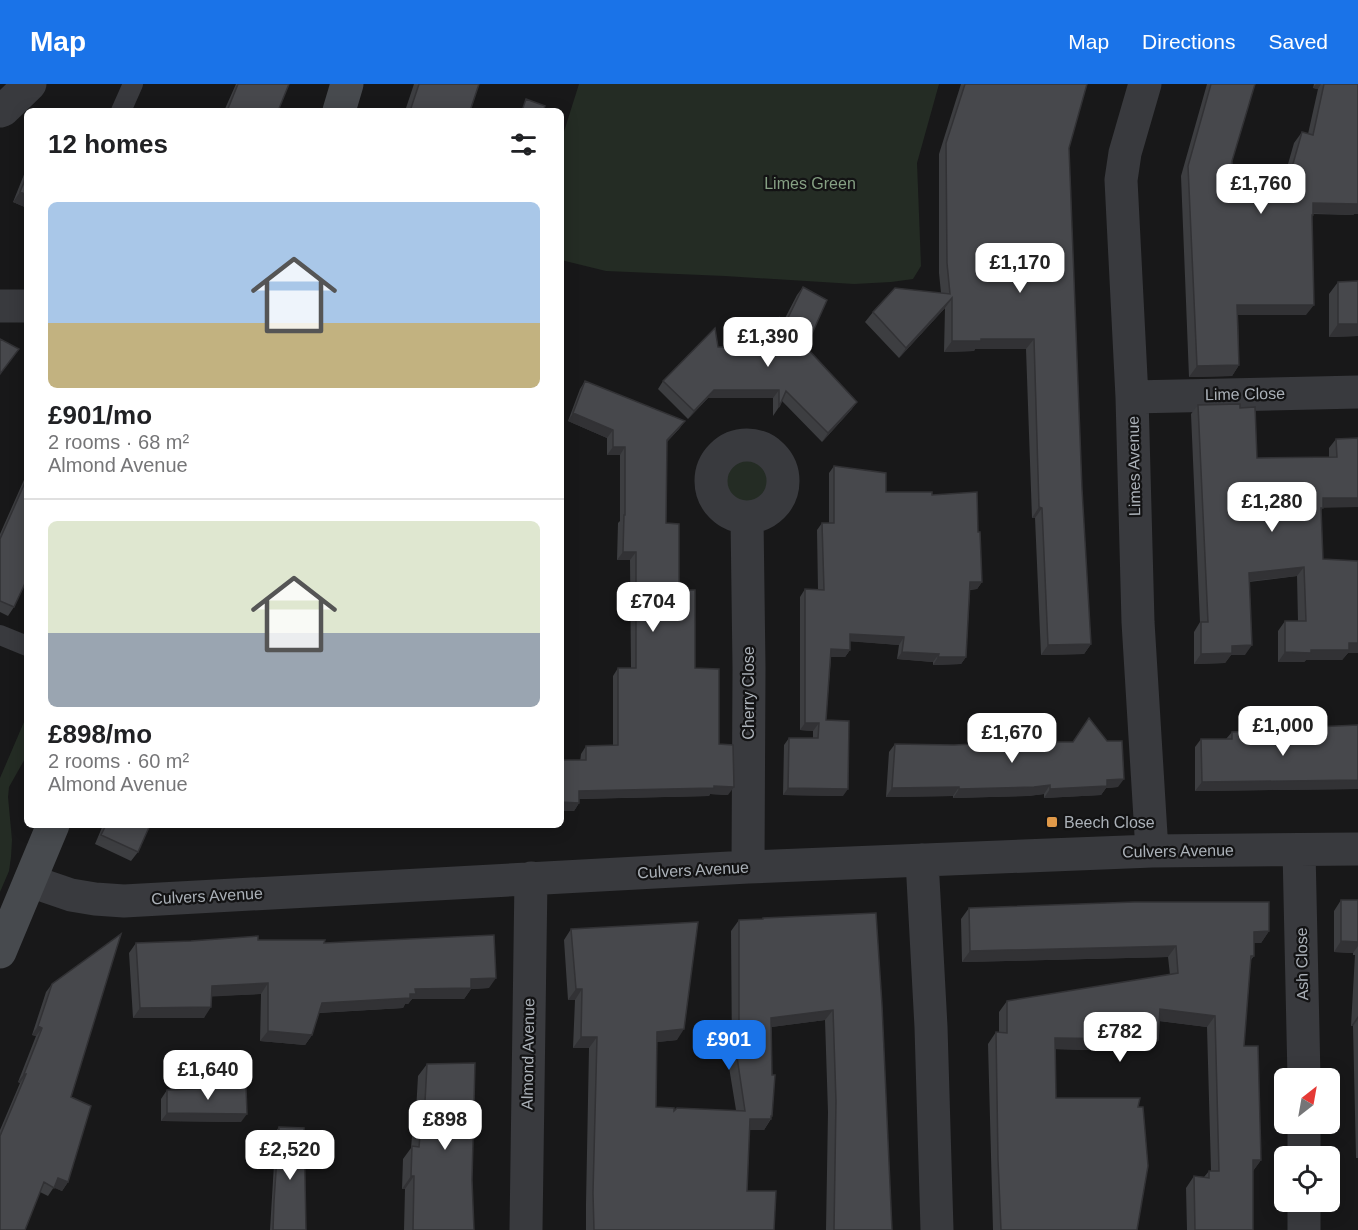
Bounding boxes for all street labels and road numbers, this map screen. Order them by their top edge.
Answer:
street label: Lime Close [1205,385,1285,403]
street label: Limes Avenue [1125,416,1143,516]
street label: Cherry Close [740,646,757,740]
street label: Culvers Avenue [1122,842,1234,860]
street label: Culvers Avenue [637,859,749,881]
street label: Culvers Avenue [151,885,263,907]
street label: Ash Close [1293,927,1311,1001]
street label: Almond Avenue [519,998,537,1110]

